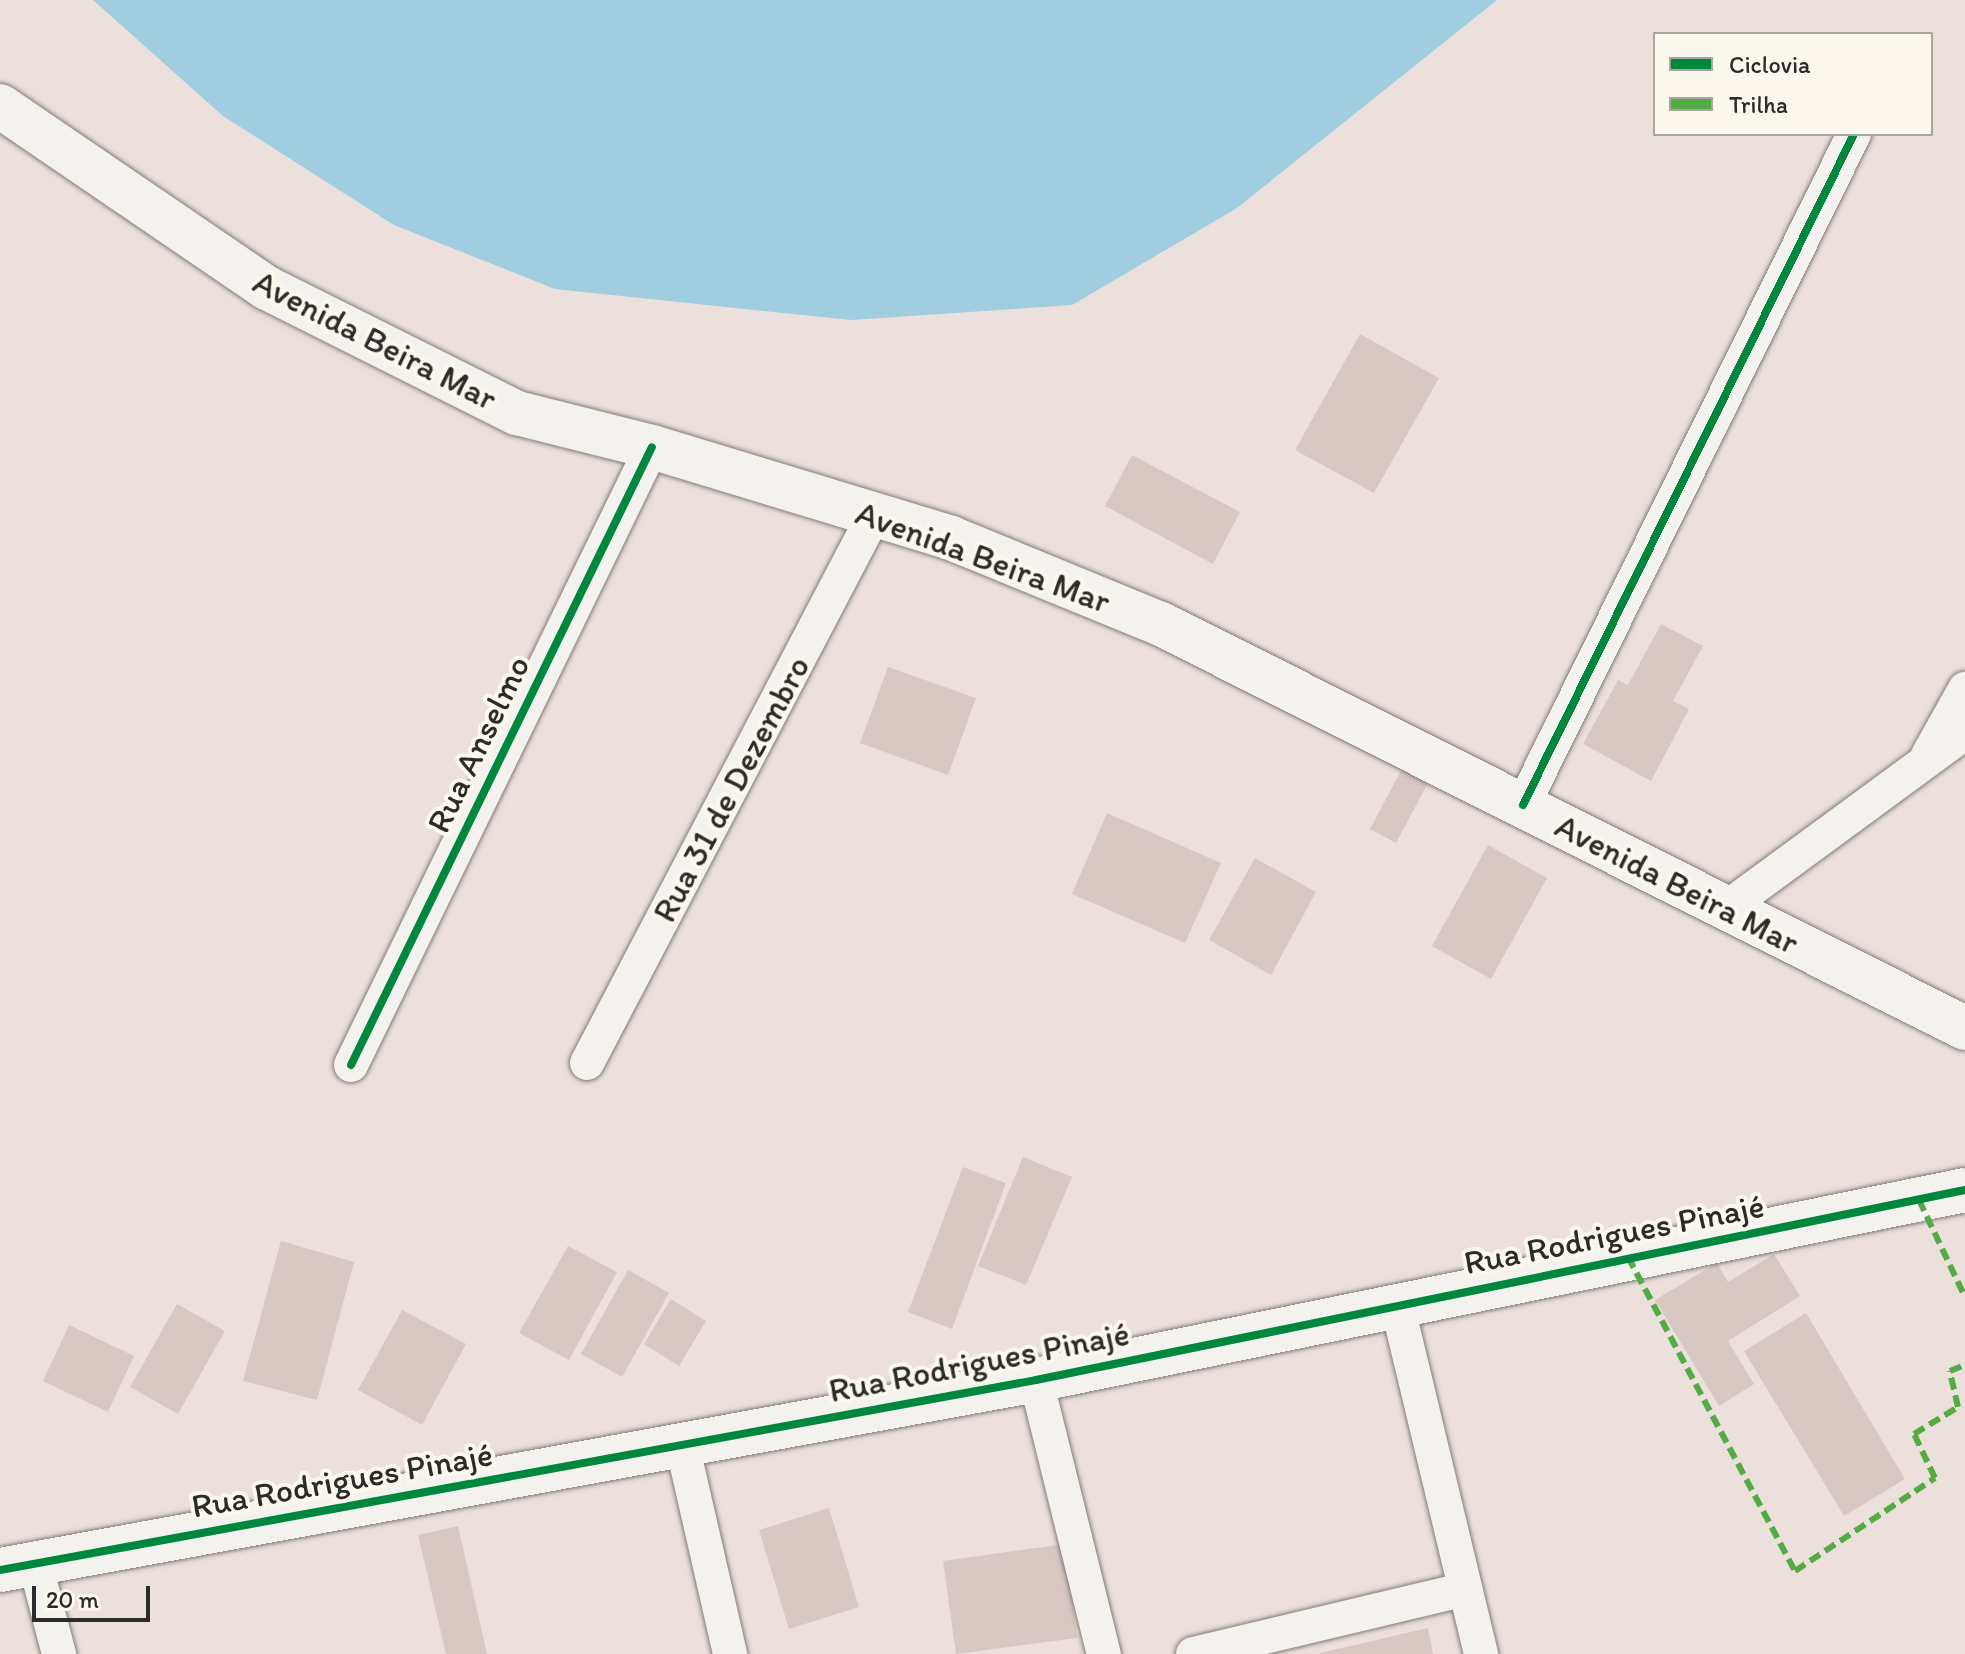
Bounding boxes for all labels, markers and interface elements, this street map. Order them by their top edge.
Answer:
legend [1653,32,1933,136]
text: Ciclovia [1729,50,1811,79]
text: Trilha [1729,90,1788,119]
street label: Avenida Beira Mar [247,261,503,419]
street label: Avenida Beira Mar [850,492,1116,622]
street label: Rua Anselmo [418,649,538,839]
street label: Rua 31 de Dezembro [644,649,818,929]
street label: Avenida Beira Mar [1549,805,1805,963]
street label: Rua Rodrigues Pinajé [1460,1185,1768,1283]
street label: Rua Rodrigues Pinajé [825,1313,1133,1411]
street label: Rua Rodrigues Pinajé [188,1433,496,1527]
scale bar [36,1570,154,1620]
text: 20 m [46,1585,99,1614]

